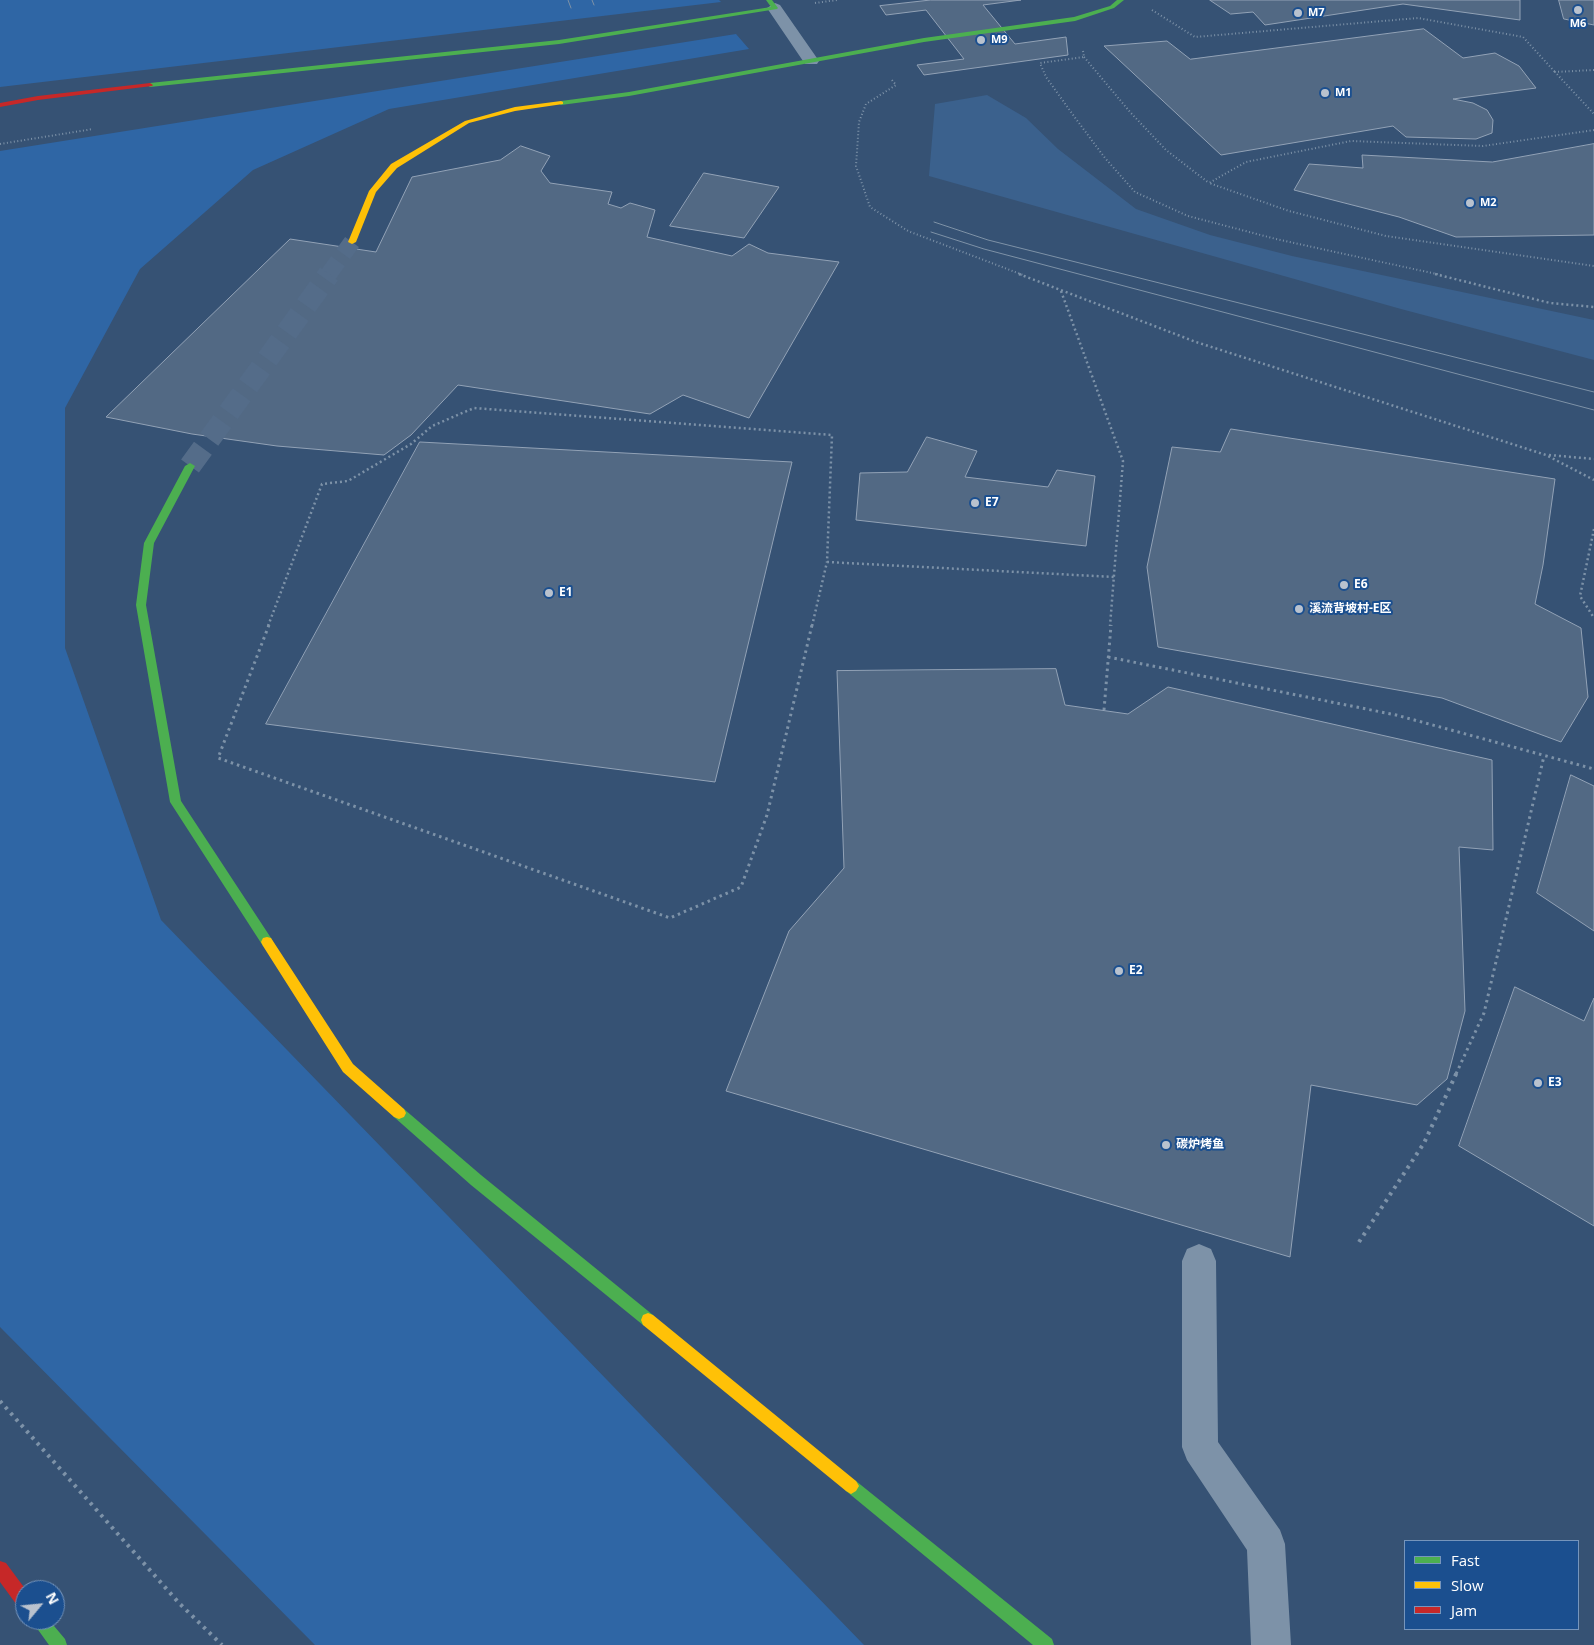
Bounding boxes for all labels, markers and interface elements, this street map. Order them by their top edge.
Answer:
marker: M6 [1572,4,1584,16]
place label: M7 [1308,6,1325,20]
marker: M7 [1292,7,1304,19]
place label: M6 [1570,17,1586,31]
place label: M9 [991,33,1008,47]
marker: M9 [975,34,987,46]
place label: M1 [1335,86,1352,100]
marker: M1 [1319,87,1331,99]
place label: M2 [1480,196,1497,210]
marker: M2 [1464,197,1476,209]
place label: E7 [985,496,999,510]
marker: E7 [969,497,981,509]
place label: E6 [1354,578,1368,592]
marker: E6 [1338,579,1350,591]
place label: E1 [559,586,573,600]
marker: E1 [543,587,555,599]
place label: 溪流背坡村-E区 [1309,602,1392,616]
marker: 溪流背坡村-E区 [1293,603,1305,615]
place label: E2 [1129,964,1143,978]
marker: E2 [1113,965,1125,977]
place label: E3 [1548,1076,1562,1090]
marker: E3 [1532,1077,1544,1089]
place label: 碳炉烤鱼 [1176,1138,1224,1152]
marker: 碳炉烤鱼 [1160,1139,1172,1151]
legend [1404,1540,1579,1630]
text: Fast [1451,1550,1480,1570]
text: Slow [1451,1575,1484,1595]
north arrow [15,1580,65,1630]
text: N [42,1589,64,1608]
text: Jam [1451,1600,1477,1620]

